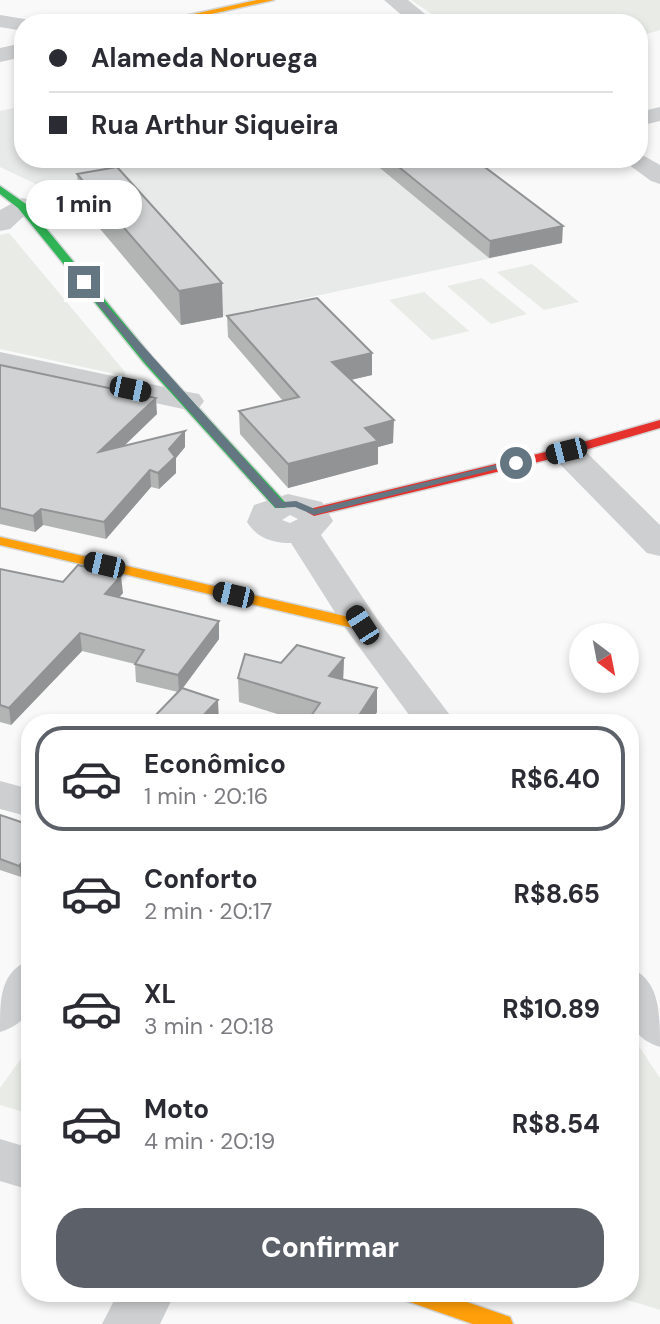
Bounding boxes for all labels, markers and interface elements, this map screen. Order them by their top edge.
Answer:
text: Alameda Noruega [91,41,318,75]
text: Rua Arthur Siqueira [91,108,338,142]
callout: 1 min [26,180,142,230]
text: 1 min [56,189,112,219]
route end [68,266,100,298]
car [108,374,153,404]
car [544,436,589,466]
route start [500,447,532,479]
car [82,550,127,580]
car [211,580,256,610]
car [342,602,383,648]
north arrow [569,623,639,693]
map controls [569,623,639,693]
icon: car [60,747,123,810]
text: Econômico [144,747,286,781]
text: R$6.40 [511,762,600,796]
text: 1 min · 20:16 [144,781,268,811]
icon: car [60,862,123,925]
text: Conforto [144,862,258,896]
text: R$8.65 [514,877,600,911]
text: 2 min · 20:17 [144,896,272,926]
icon: car [60,977,123,1040]
text: XL [144,977,176,1011]
text: R$10.89 [502,992,600,1026]
text: 3 min · 20:18 [144,1011,274,1041]
icon: car [60,1092,123,1155]
text: Moto [144,1092,209,1126]
text: R$8.54 [512,1107,600,1141]
text: 4 min · 20:19 [144,1126,275,1156]
button: Confirmar [56,1208,604,1288]

